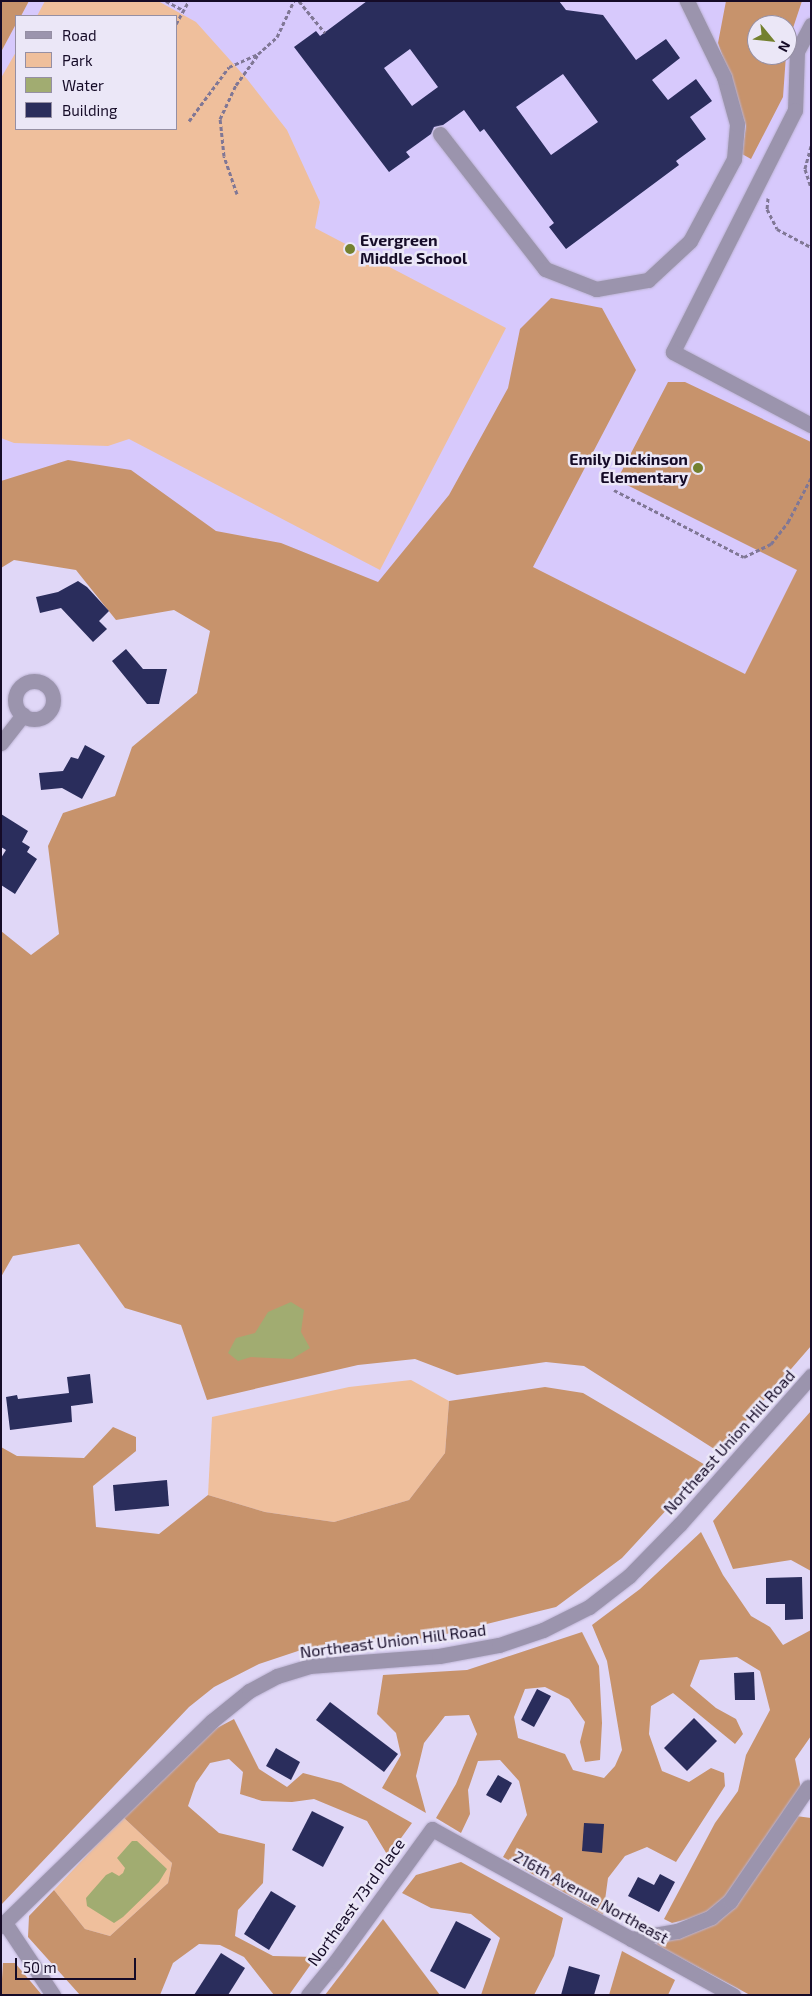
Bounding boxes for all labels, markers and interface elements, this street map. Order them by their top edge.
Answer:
legend [15,15,178,130]
north arrow [747,15,797,65]
text: Road [62,26,97,44]
text: N [775,38,795,55]
text: Park [62,51,93,69]
text: Water [62,76,104,94]
text: Building [62,101,117,119]
place label: Evergreen Middle School [360,230,467,268]
marker: Evergreen Middle School [344,243,356,255]
place label: Emily Dickinson Elementary [569,449,688,487]
marker: Emily Dickinson Elementary [692,462,704,474]
street label: Northeast Union Hill Road [659,1366,799,1518]
street label: Northeast Union Hill Road [299,1620,487,1662]
street label: Northeast 73rd Place [303,1835,409,1969]
street label: 216th Avenue Northeast [510,1846,672,1948]
scale bar [18,1948,139,1980]
text: 50 m [23,1958,57,1976]

